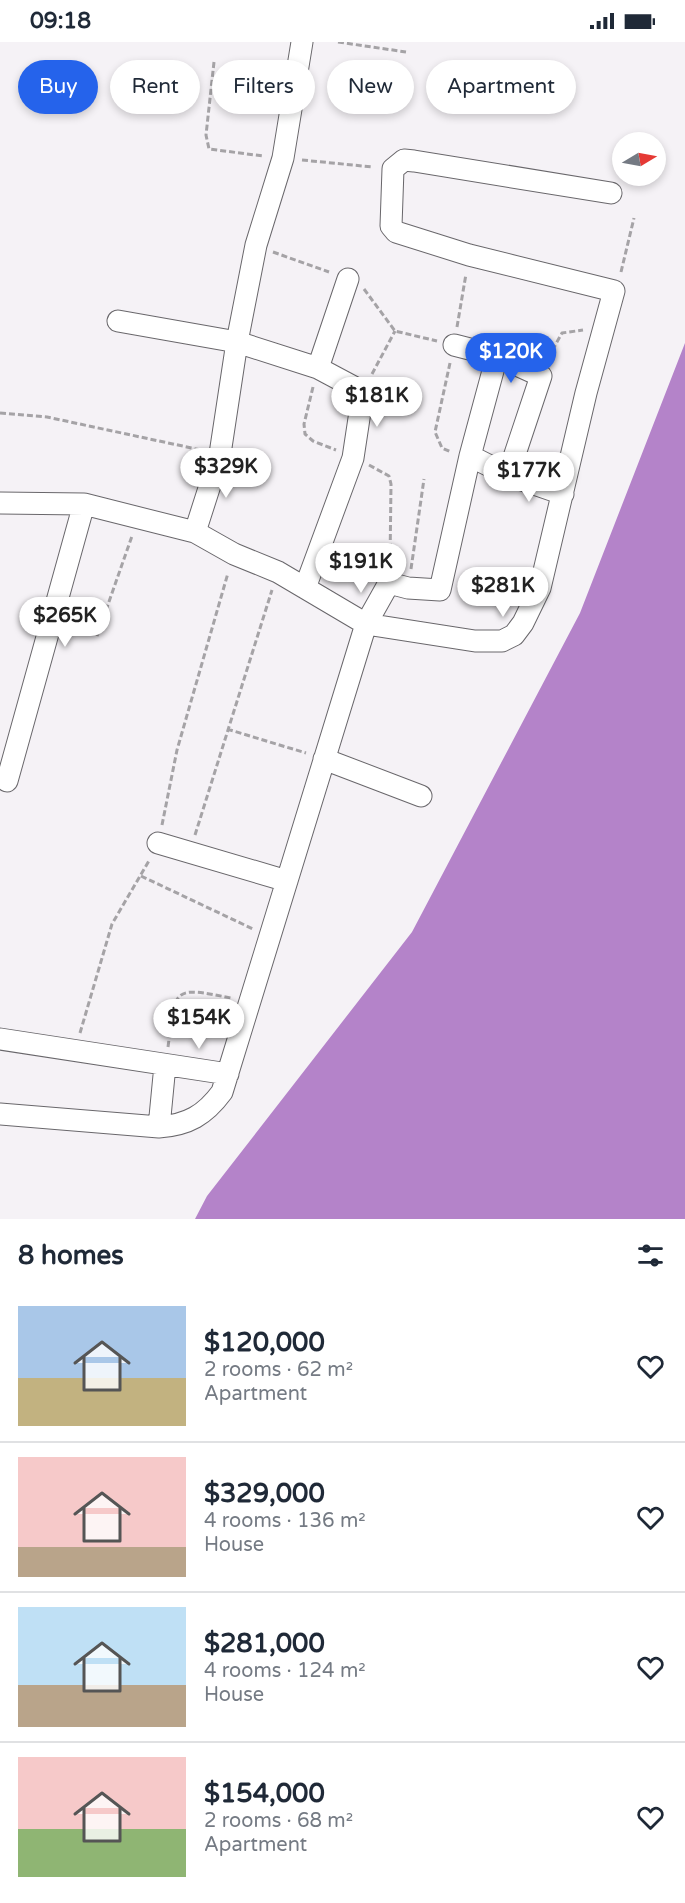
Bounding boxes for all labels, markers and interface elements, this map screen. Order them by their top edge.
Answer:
text: 09:18 [30,8,91,34]
chip: Buy [18,60,98,114]
chip: Rent [110,60,200,114]
chip: Filters [212,60,315,114]
chip: New [327,60,414,114]
chip: Apartment [426,60,576,114]
north arrow [612,132,666,186]
map controls [612,132,666,186]
pin: $120K [469,333,553,384]
text: $120K [479,340,543,364]
pin: $181K [335,377,419,428]
text: $181K [345,384,409,408]
pin: $329K [184,448,268,499]
pin: $177K [487,452,571,503]
text: $329K [194,455,258,479]
text: $177K [497,459,561,483]
pin: $191K [319,543,403,594]
text: $191K [329,550,393,574]
pin: $281K [461,567,545,618]
text: $281K [471,574,535,598]
pin: $265K [23,597,107,648]
text: $265K [33,604,97,628]
pin: $154K [157,999,241,1050]
text: $154K [167,1006,231,1030]
icon: filters [634,1239,667,1272]
text: 8 homes [18,1240,124,1271]
text: $120,000 [204,1327,325,1358]
icon: home [66,1330,138,1402]
icon: heart [634,1350,667,1383]
text: 2 rooms · 62 m² [204,1358,353,1382]
text: Apartment [204,1382,307,1406]
text: $329,000 [204,1478,325,1509]
icon: home [66,1481,138,1553]
icon: heart [634,1501,667,1534]
text: 4 rooms · 136 m² [204,1509,366,1533]
text: House [204,1533,264,1557]
text: $281,000 [204,1628,325,1659]
icon: home [66,1631,138,1703]
icon: heart [634,1651,667,1684]
text: 4 rooms · 124 m² [204,1659,366,1683]
text: House [204,1683,264,1707]
text: $154,000 [204,1778,325,1809]
icon: home [66,1781,138,1853]
icon: heart [634,1801,667,1834]
text: 2 rooms · 68 m² [204,1809,353,1833]
text: Apartment [204,1833,307,1857]

